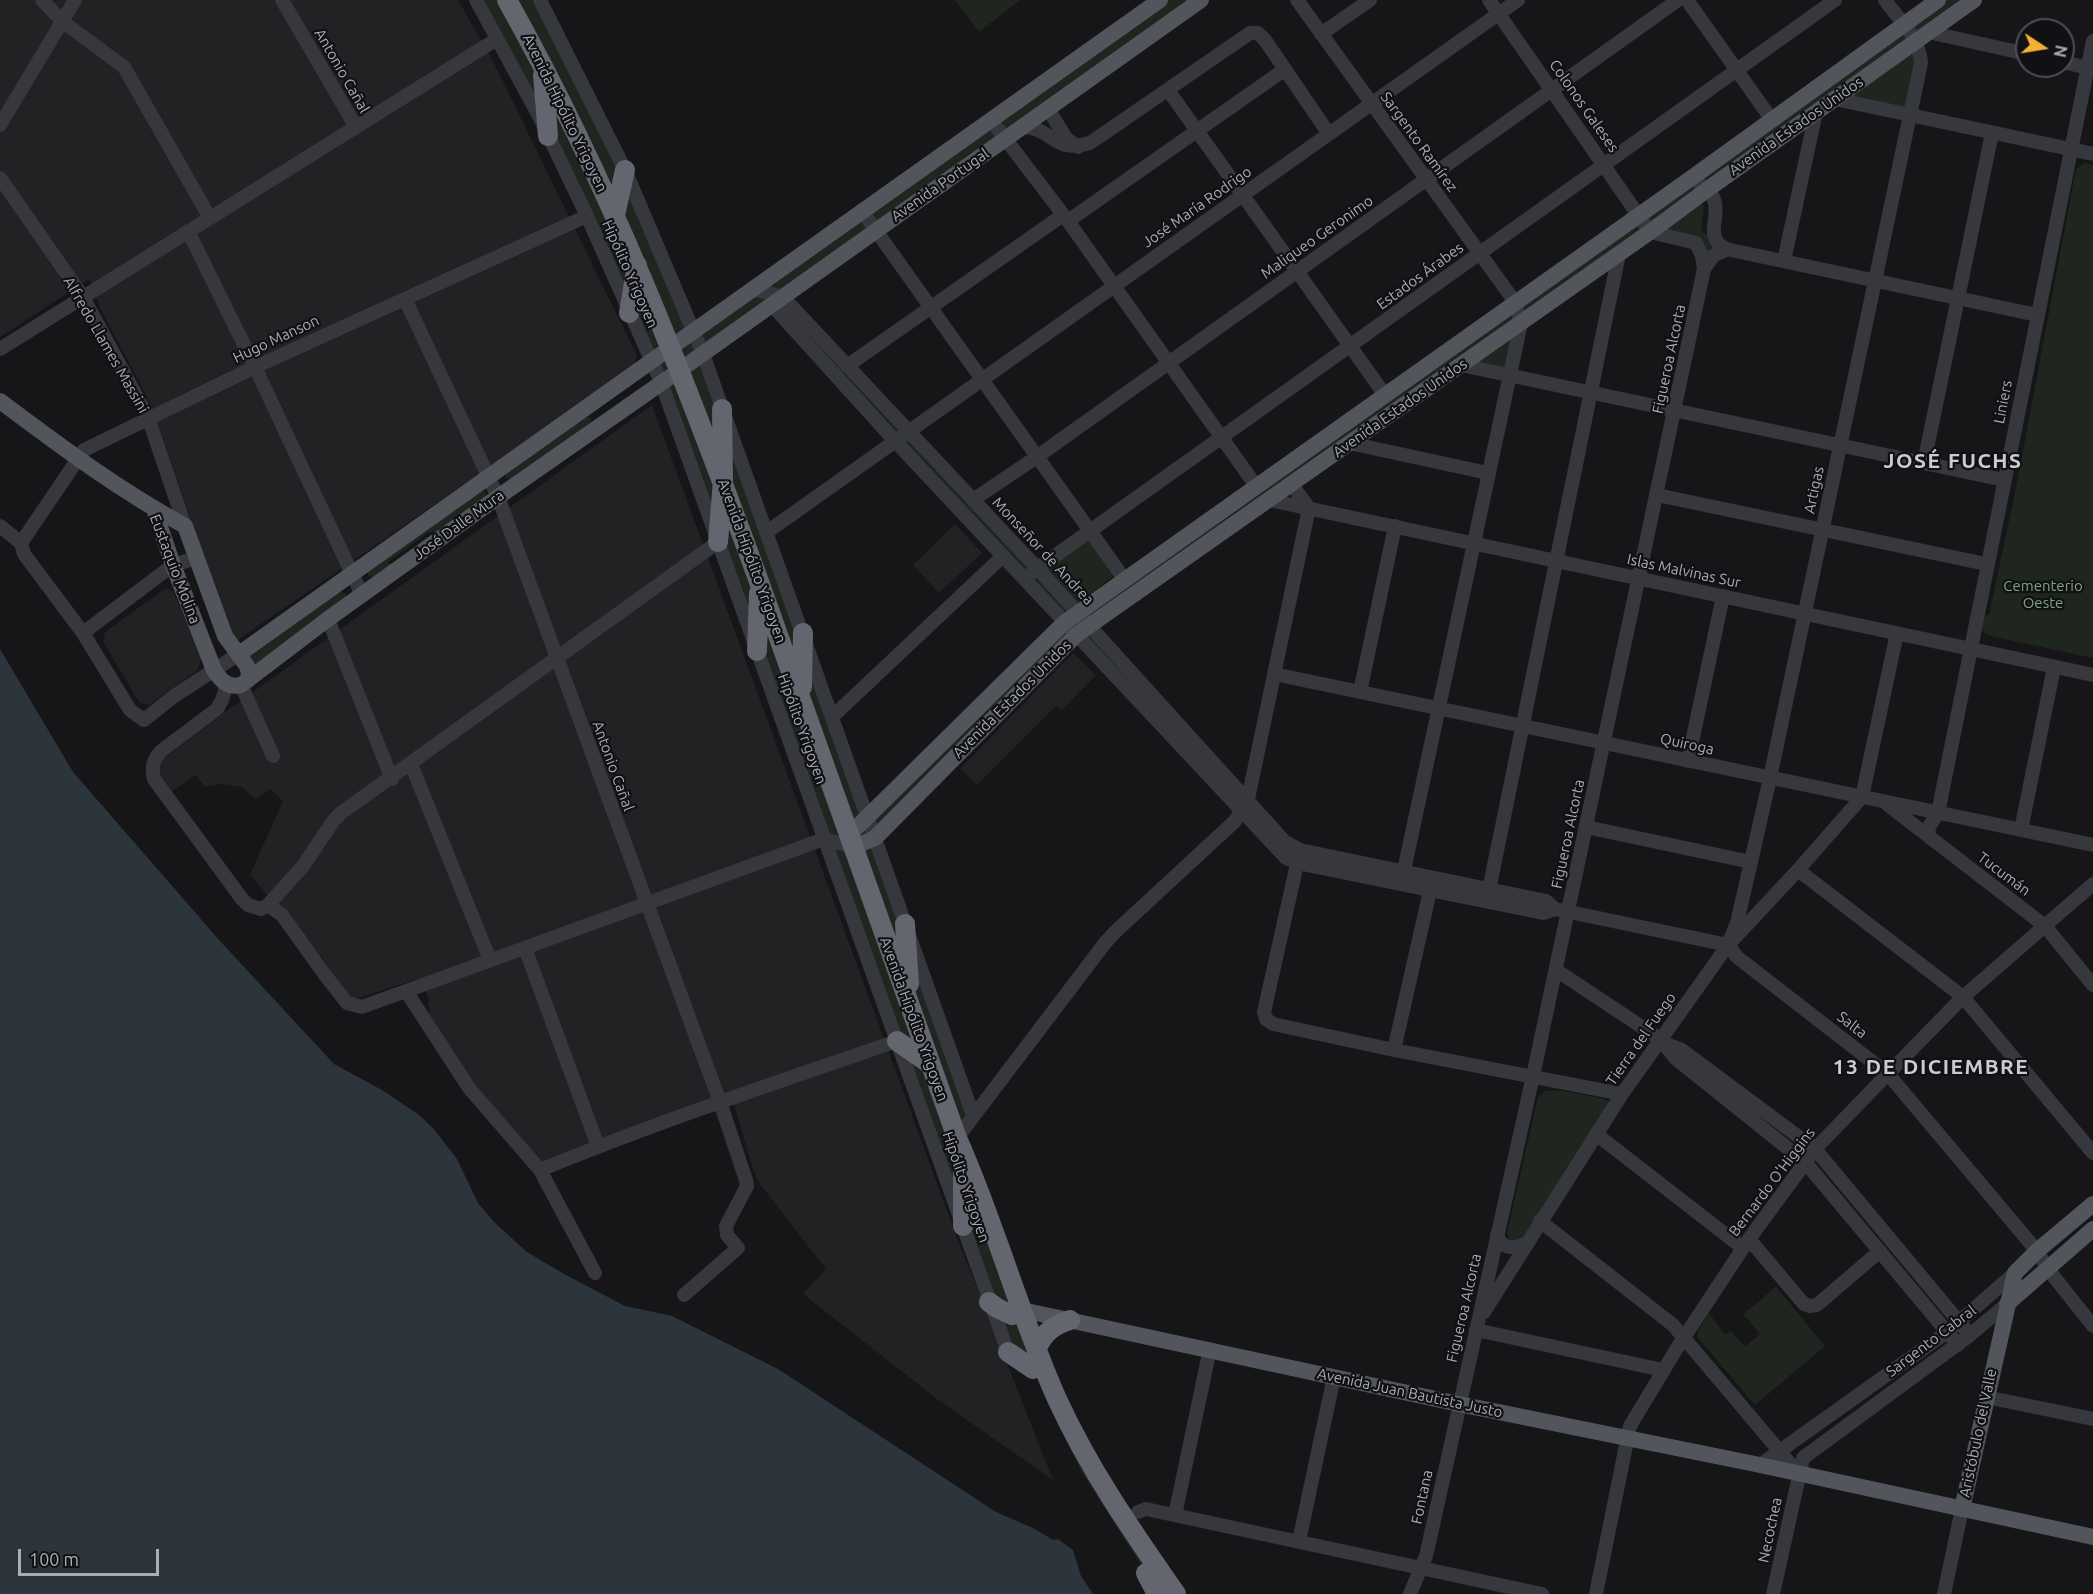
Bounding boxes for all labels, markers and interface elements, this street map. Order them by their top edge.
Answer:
north arrow [2015,18,2075,78]
street label: Antonio Cañal [311,26,373,116]
street label: Avenida Hipólito Yrigoyen [519,31,611,195]
text: N [2051,44,2071,59]
street label: Colonos Galeses [1545,56,1623,156]
street label: Avenida Estados Unidos [1725,73,1867,179]
street label: Sargento Ramírez [1377,88,1461,196]
street label: Avenida Portugal [888,145,992,225]
street label: José María Rodrigo [1139,163,1255,251]
street label: Maliqueo Geronimo [1257,192,1377,282]
street label: Hipólito Yrigoyen [598,217,662,331]
street label: Estados Árabes [1373,239,1467,313]
street label: Alfredo Llames Massini [60,274,152,416]
street label: Figueroa Alcorta [1649,303,1689,415]
street label: Hugo Manson [230,311,322,367]
street label: Avenida Estados Unidos [1329,355,1471,461]
street label: Liniers [1990,379,2016,425]
district label: JOSÉ FUCHS [1884,448,2022,474]
street label: Artigas [1800,465,1828,515]
street label: Avenida Hipólito Yrigoyen [714,476,790,646]
street label: José Dalle Mura [410,486,508,564]
street label: Monseñor de Andrea [988,493,1098,609]
street label: Eustaquio Molina [146,512,204,626]
street label: Islas Malvinas Sur [1625,550,1743,592]
park label: Cementerio Oeste [2003,577,2083,612]
street label: Avenida Estados Unidos [949,636,1075,762]
street label: Hipólito Yrigoyen [774,671,830,787]
street label: Antonio Cañal [588,719,638,813]
street label: Quiroga [1658,730,1716,758]
street label: Figueroa Alcorta [1548,778,1588,890]
street label: Tucumán [1974,848,2034,900]
street label: Avenida Hipólito Yrigoyen [876,934,952,1104]
street label: Tierra del Fuego [1602,989,1680,1089]
street label: Salta [1833,1008,1871,1042]
district label: 13 DE DICIEMBRE [1833,1054,2029,1080]
street label: Bernardo O'Higgins [1725,1124,1819,1240]
street label: Hipólito Yrigoyen [939,1129,993,1245]
street label: Figueroa Alcorta [1443,1252,1485,1364]
street label: Sargento Cabral [1883,1301,1979,1381]
street label: Avenida Juan Bautista Justo [1316,1365,1504,1421]
street label: Aristóbulo del Valle [1956,1367,2000,1499]
street label: Fontana [1407,1468,1437,1526]
street label: Necochea [1754,1496,1786,1564]
scale bar [21,1537,162,1575]
text: 100 m [29,1549,79,1569]

